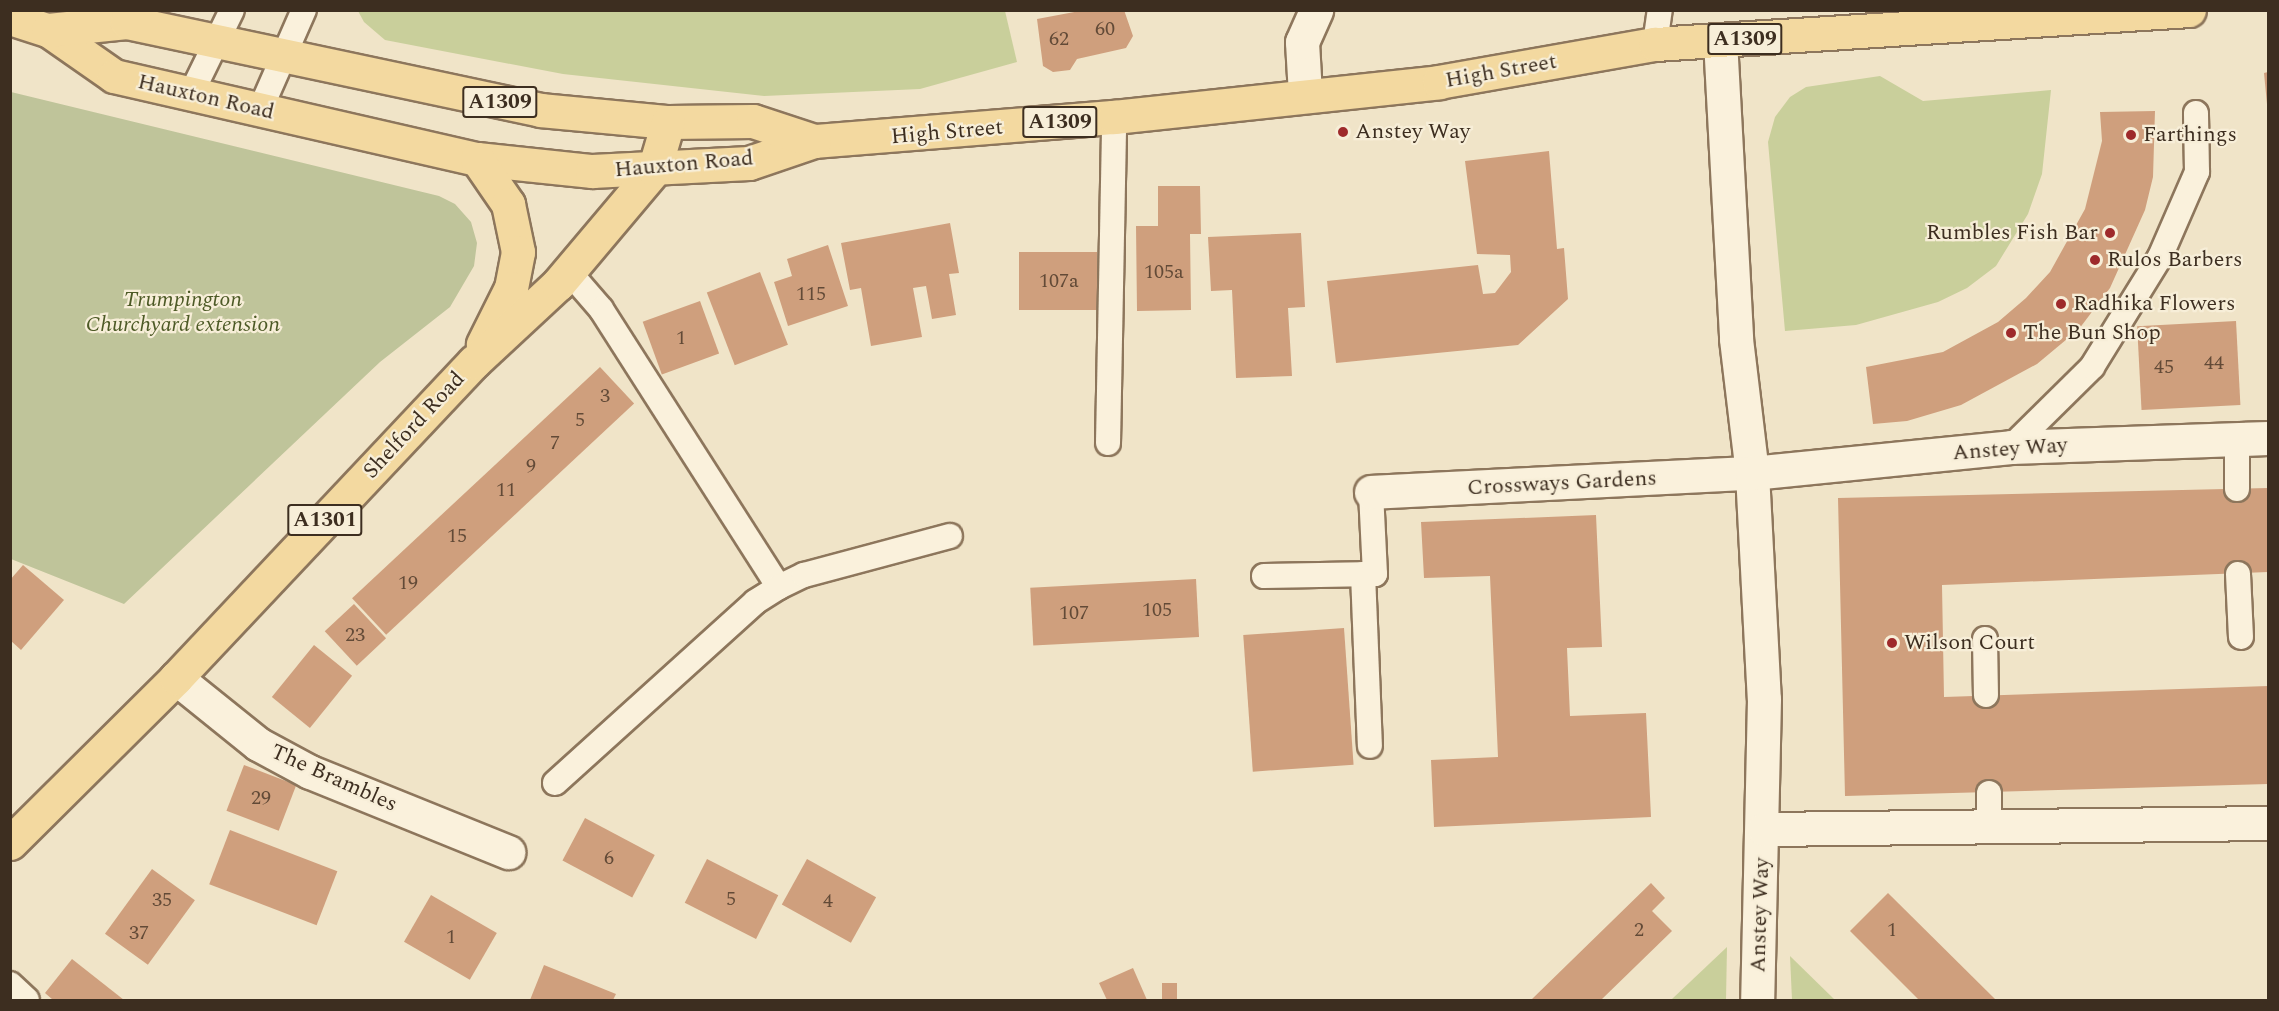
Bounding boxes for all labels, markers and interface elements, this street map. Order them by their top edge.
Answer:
house number: 60 [1095,17,1115,41]
road number: A1309 [1706,21,1784,57]
house number: 62 [1049,27,1069,51]
street label: High Street [1443,48,1559,94]
street label: Hauxton Road [135,68,277,126]
road number: A1309 [461,84,539,120]
road number: A1309 [1021,104,1099,140]
street label: High Street [890,114,1004,150]
place label: Anstey Way [1355,119,1470,145]
place label: Farthings [2143,122,2237,148]
marker: Anstey Way [1336,125,1350,139]
marker: Farthings [2124,128,2138,142]
street label: Hauxton Road [613,145,755,183]
place label: Rumbles Fish Bar [1926,220,2098,246]
marker: Rumbles Fish Bar [2103,226,2117,240]
place label: Rulos Barbers [2107,247,2243,273]
marker: Rulos Barbers [2088,253,2102,267]
house number: 105a [1144,260,1184,284]
house number: 107a [1039,269,1079,293]
house number: 115 [796,282,826,306]
park label: Trumpington Churchyard extension [86,286,280,338]
place label: Radhika Flowers [2073,291,2235,317]
marker: Radhika Flowers [2054,297,2068,311]
place label: The Bun Shop [2023,320,2161,346]
house number: 1 [676,326,686,350]
marker: The Bun Shop [2004,326,2018,340]
house number: 44 [2204,351,2224,375]
house number: 45 [2154,355,2174,379]
street label: Shelford Road [358,366,470,484]
house number: 3 [600,384,610,408]
house number: 5 [575,408,585,432]
house number: 7 [550,431,560,455]
street label: Anstey Way [1952,432,2068,466]
house number: 9 [526,454,536,478]
street label: Crossways Gardens [1467,465,1657,501]
house number: 11 [496,478,516,502]
road number: A1301 [286,502,364,538]
house number: 15 [447,524,467,548]
house number: 19 [398,571,418,595]
house number: 105 [1142,598,1172,622]
house number: 107 [1059,601,1089,625]
house number: 23 [345,623,365,647]
place label: Wilson Court [1904,630,2035,656]
marker: Wilson Court [1885,636,1899,650]
street label: The Brambles [267,738,401,818]
house number: 29 [251,786,271,810]
house number: 6 [604,846,614,870]
street label: Anstey Way [1745,857,1775,973]
house number: 5 [726,887,736,911]
house number: 35 [152,888,172,912]
house number: 4 [823,889,833,913]
house number: 2 [1634,918,1644,942]
house number: 1 [1887,918,1897,942]
house number: 37 [129,921,149,945]
house number: 1 [446,925,456,949]

